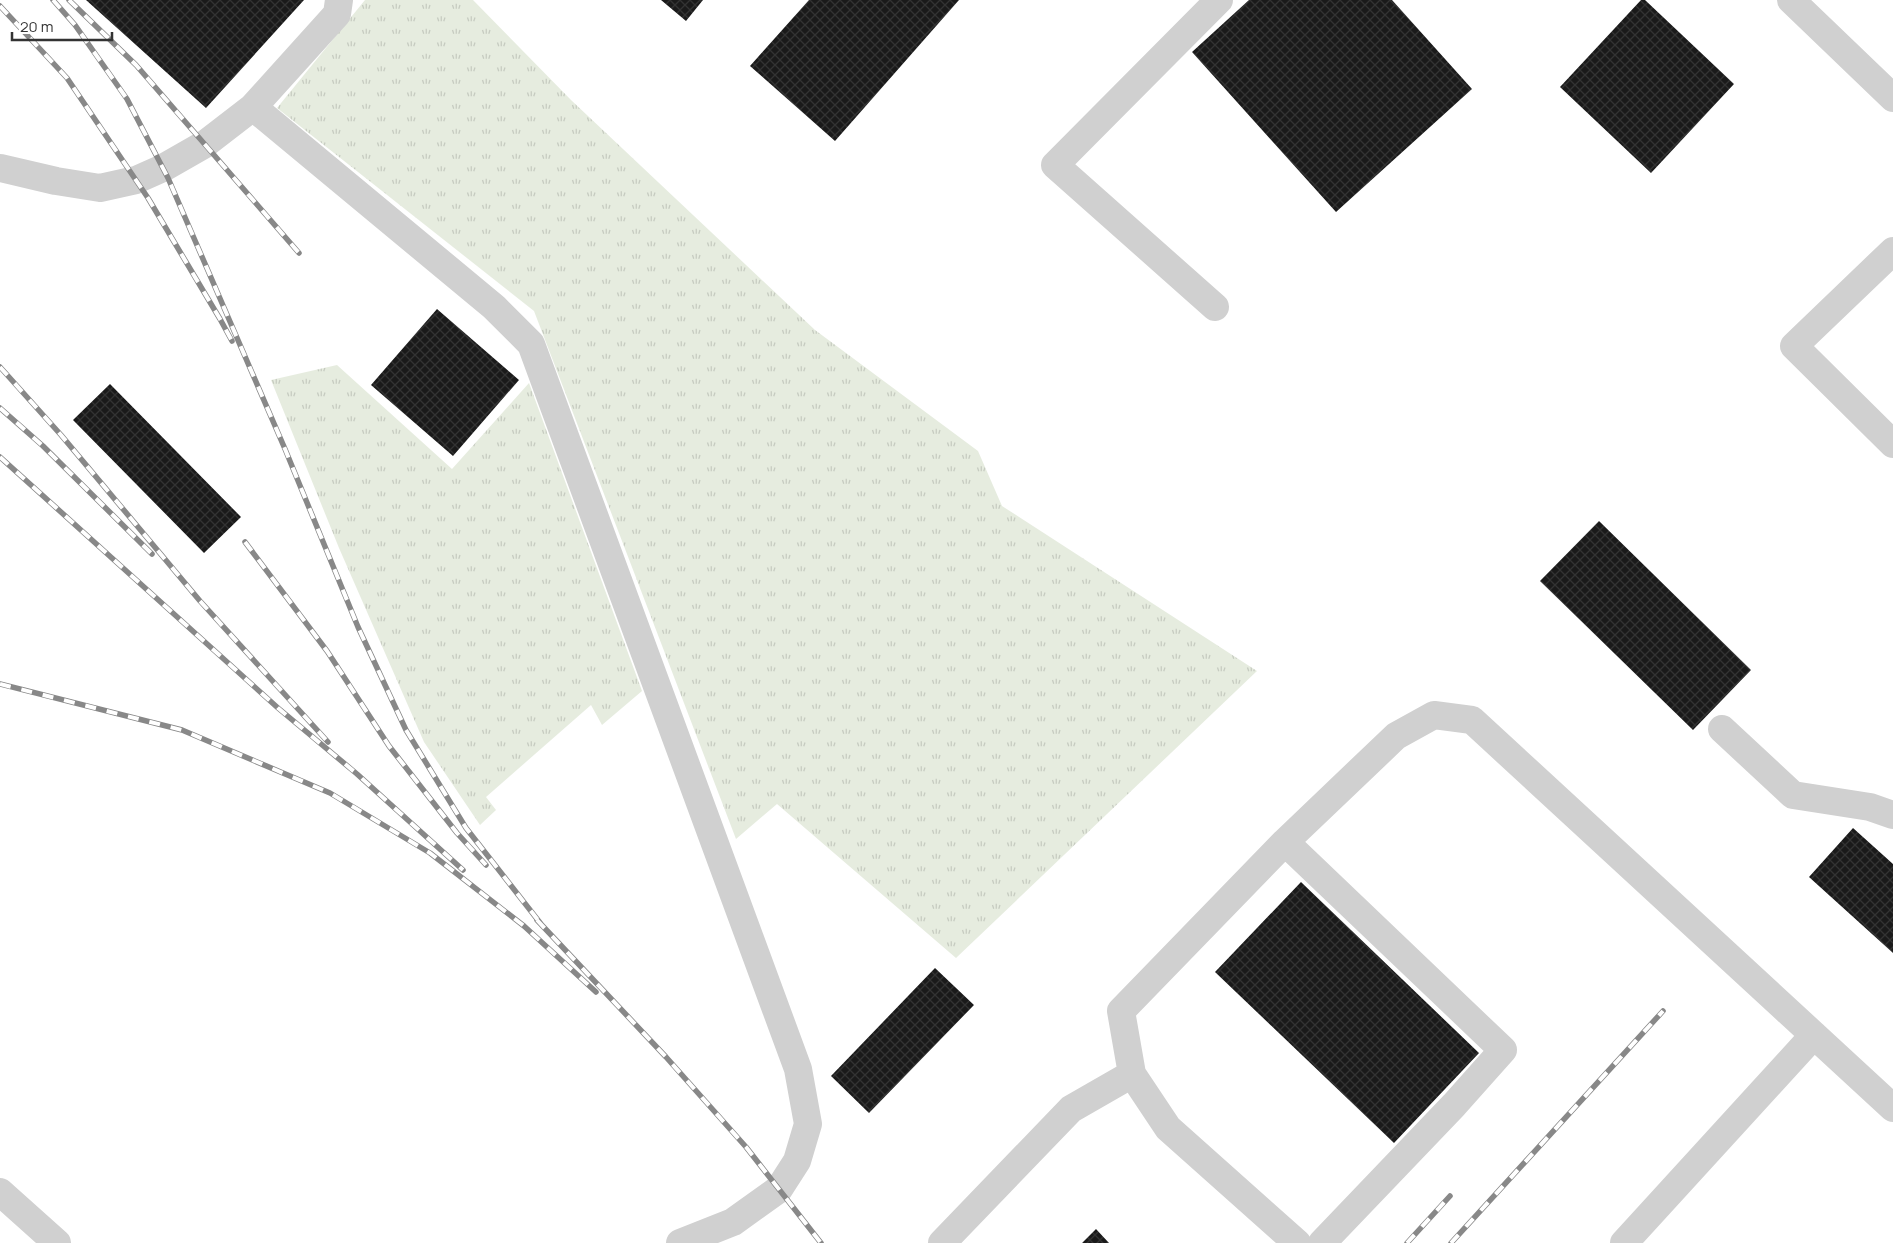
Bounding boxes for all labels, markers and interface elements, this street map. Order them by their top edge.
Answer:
scale bar [12,10,112,42]
text: 20 m [20,16,53,37]

